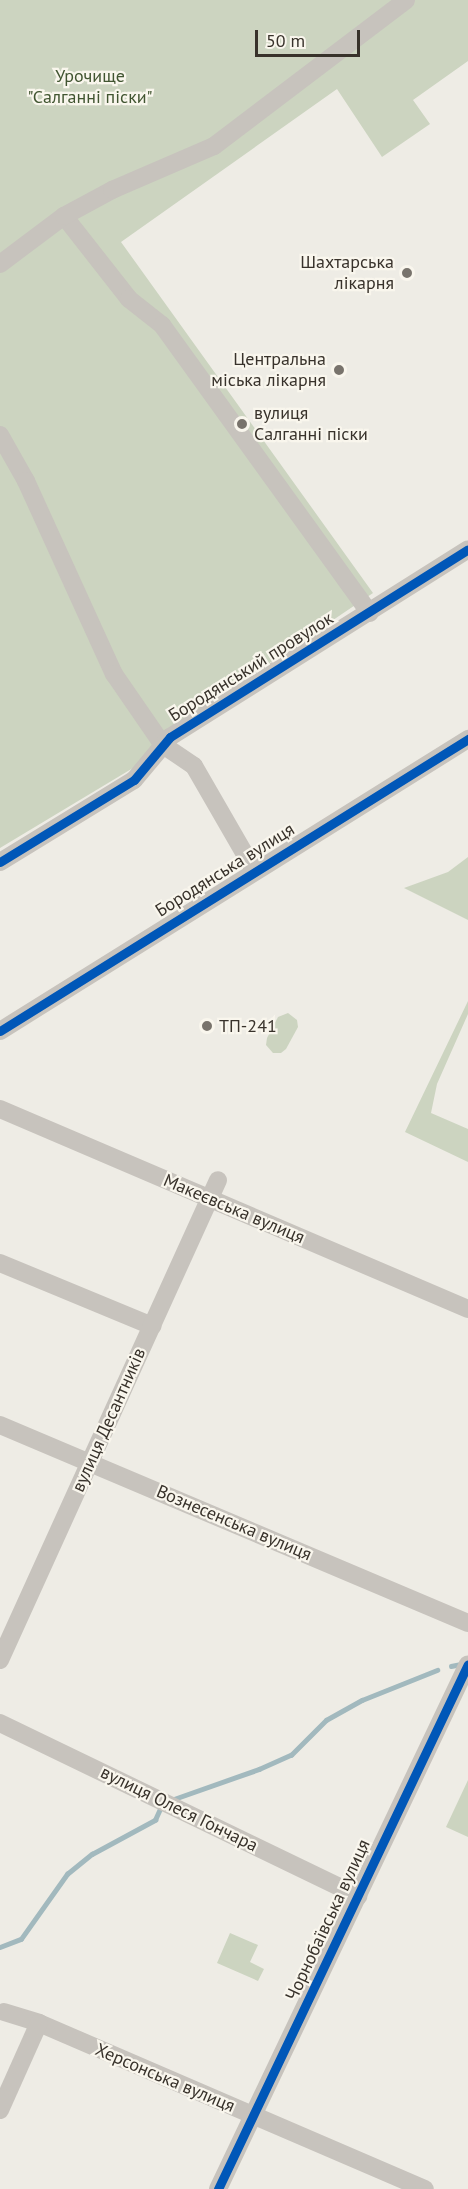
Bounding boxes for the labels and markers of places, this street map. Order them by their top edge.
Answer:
place label: Шахтарська лікарня [300,252,394,294]
marker: Шахтарська лікарня [398,264,416,282]
place label: Центральна міська лікарня [211,349,326,392]
marker: Центральна міська лікарня [330,361,348,379]
place label: вулиця Салганні піски [254,403,368,446]
marker: вулиця Салганні піски [235,417,249,431]
place label: ТП-241 [219,1015,277,1037]
marker: ТП-241 [200,1019,214,1033]

